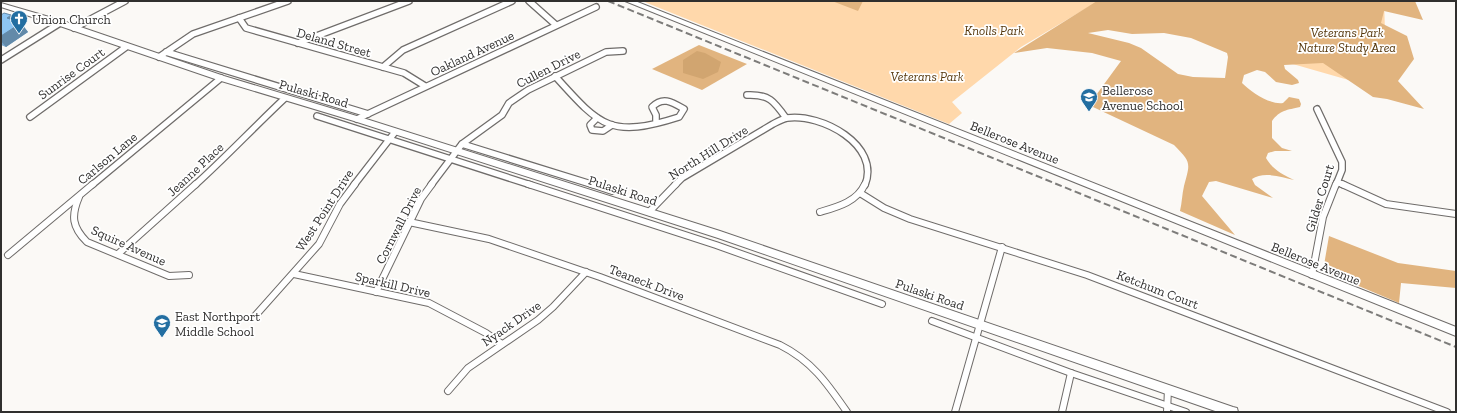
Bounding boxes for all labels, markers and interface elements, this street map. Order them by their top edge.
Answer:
church icon: Union Church [9,9,29,34]
place label: Union Church [32,12,112,27]
park label: Knolls Park [964,23,1024,38]
street label: Deland Street [295,25,373,60]
park label: Veterans Park Nature Study Area [1298,25,1396,55]
street label: Oakland Avenue [428,28,516,79]
street label: Sunrise Court [35,44,107,102]
street label: Cullen Drive [514,46,583,91]
park label: Veterans Park [890,69,964,84]
street label: Pulaski Road [277,76,350,111]
place label: Bellerose Avenue School [1102,83,1184,113]
school or university icon: Bellerose Avenue School [1079,87,1099,112]
street label: Bellerose Avenue [968,118,1062,167]
street label: North Hill Drive [666,122,751,183]
street label: Carlson Lane [74,129,140,188]
street label: Jeanne Place [164,140,227,199]
street label: Gilder Court [1302,162,1337,234]
street label: West Point Drive [292,167,356,254]
street label: Pulaski Road [587,172,659,209]
street label: Cornwall Drive [373,184,424,266]
street label: Squire Avenue [89,222,168,269]
street label: Bellerose Avenue [1269,239,1363,288]
street label: Teaneck Drive [607,261,687,304]
street label: Ketchum Court [1115,267,1201,312]
street label: Sparkill Drive [354,269,432,300]
street label: Pulaski Road [894,276,966,313]
street label: Nyack Drive [479,298,544,349]
place label: East Northport Middle School [175,309,260,339]
school or university icon: East Northport Middle School [152,313,172,338]

